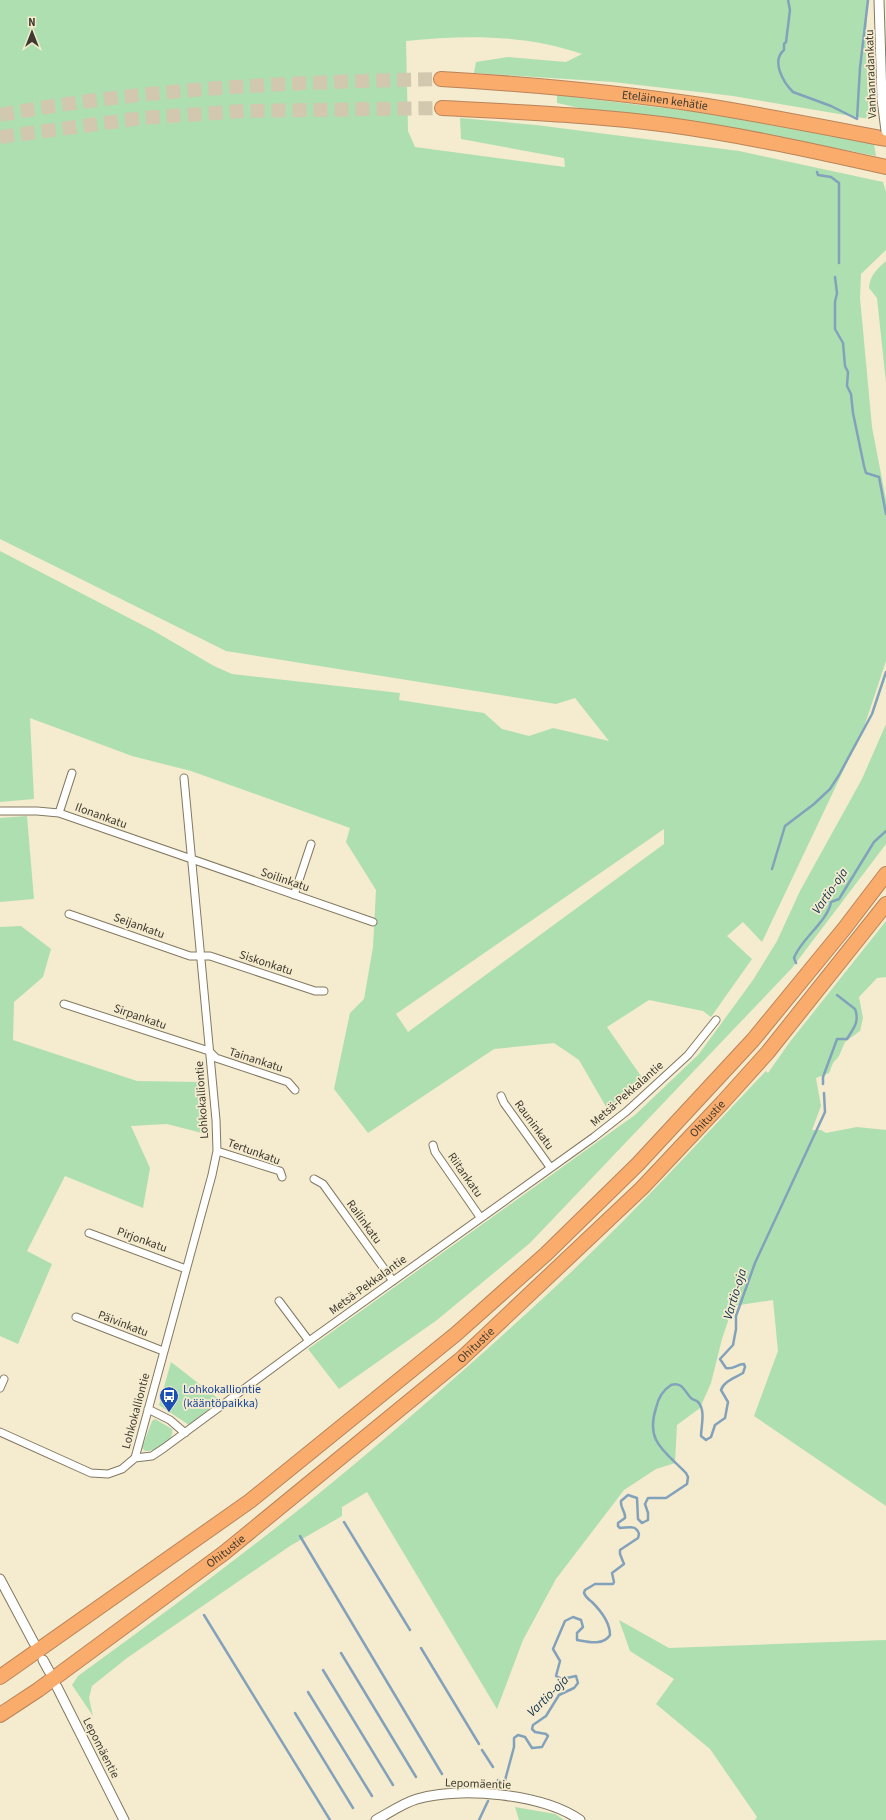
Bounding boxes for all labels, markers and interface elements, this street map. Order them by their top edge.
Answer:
north arrow [12,12,52,52]
text: N [28,15,36,30]
street label: Vanhanradankatu [861,29,881,119]
street label: Eteläinen kehätie [621,86,709,115]
street label: Ilonankatu [73,799,129,833]
street label: Soilinkatu [258,864,312,896]
water label: Vartio-oja [808,864,852,918]
street label: Seijankatu [111,909,167,943]
street label: Siskonkatu [237,946,295,980]
street label: Sirpankatu [111,1000,169,1034]
street label: Tainankatu [227,1043,285,1077]
street label: Metsä-Pekkalantie [587,1057,667,1131]
street label: Lohkokalliontie [191,1060,213,1139]
street label: Ohitustie [685,1096,729,1141]
street label: Rauninkatu [510,1097,558,1153]
street label: Tertunkatu [225,1135,283,1169]
street label: Riitankatu [443,1149,487,1201]
street label: Railinkatu [342,1197,386,1247]
street label: Pirjonkatu [115,1223,169,1257]
street label: Metsä-Pekkalantie [326,1251,410,1319]
water label: Vartio-oja [719,1266,751,1322]
street label: Päivinkatu [95,1307,151,1341]
street label: Ohitustie [453,1323,498,1367]
street label: Lohkokalliontie [118,1371,154,1451]
place label: Lohkokalliontie (kääntöpaikka) [183,1381,261,1412]
bus stop icon: Lohkokalliontie (kääntöpaikka) [158,1385,180,1413]
street label: Ohitustie [203,1530,249,1572]
water label: Vartio-oja [523,1671,573,1721]
street label: Lepomäentie [78,1715,124,1781]
street label: Lepomäentie [445,1774,511,1794]

